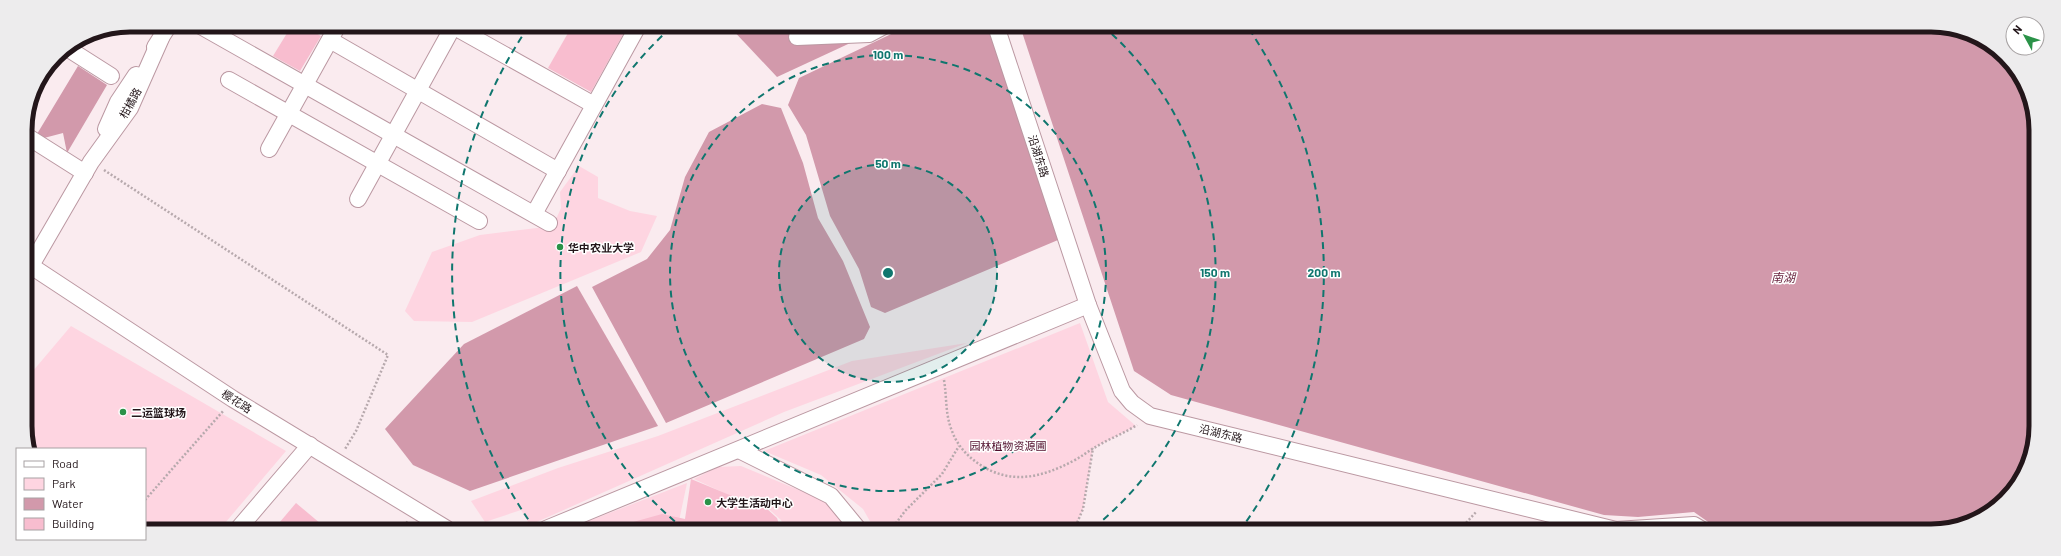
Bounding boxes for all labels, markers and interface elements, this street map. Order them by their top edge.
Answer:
north arrow [2005,16,2045,56]
text: N [2010,22,2024,36]
text: 100 m [873,47,903,61]
street label: 柑橘路 [116,85,144,121]
street label: 沿湖东路 [1026,133,1052,179]
text: 50 m [875,156,901,170]
place label: 华中农业大学 [568,241,634,254]
marker: 华中农业大学 [555,242,565,252]
text: 150 m [1200,265,1230,279]
text: 200 m [1308,265,1340,279]
centre of rings [881,266,895,280]
water label: 南湖 [1771,270,1797,284]
street label: 樱花路 [220,387,254,415]
place label: 二运篮球场 [131,406,186,419]
marker: 二运篮球场 [118,407,128,417]
street label: 沿湖东路 [1198,421,1244,445]
park label: 园林植物资源圃 [970,439,1047,452]
legend [16,448,146,540]
text: Road [52,456,79,470]
text: Park [52,476,76,490]
text: Water [52,496,84,510]
place label: 大学生活动中心 [716,496,793,509]
marker: 大学生活动中心 [703,497,713,507]
text: Building [52,516,94,530]

